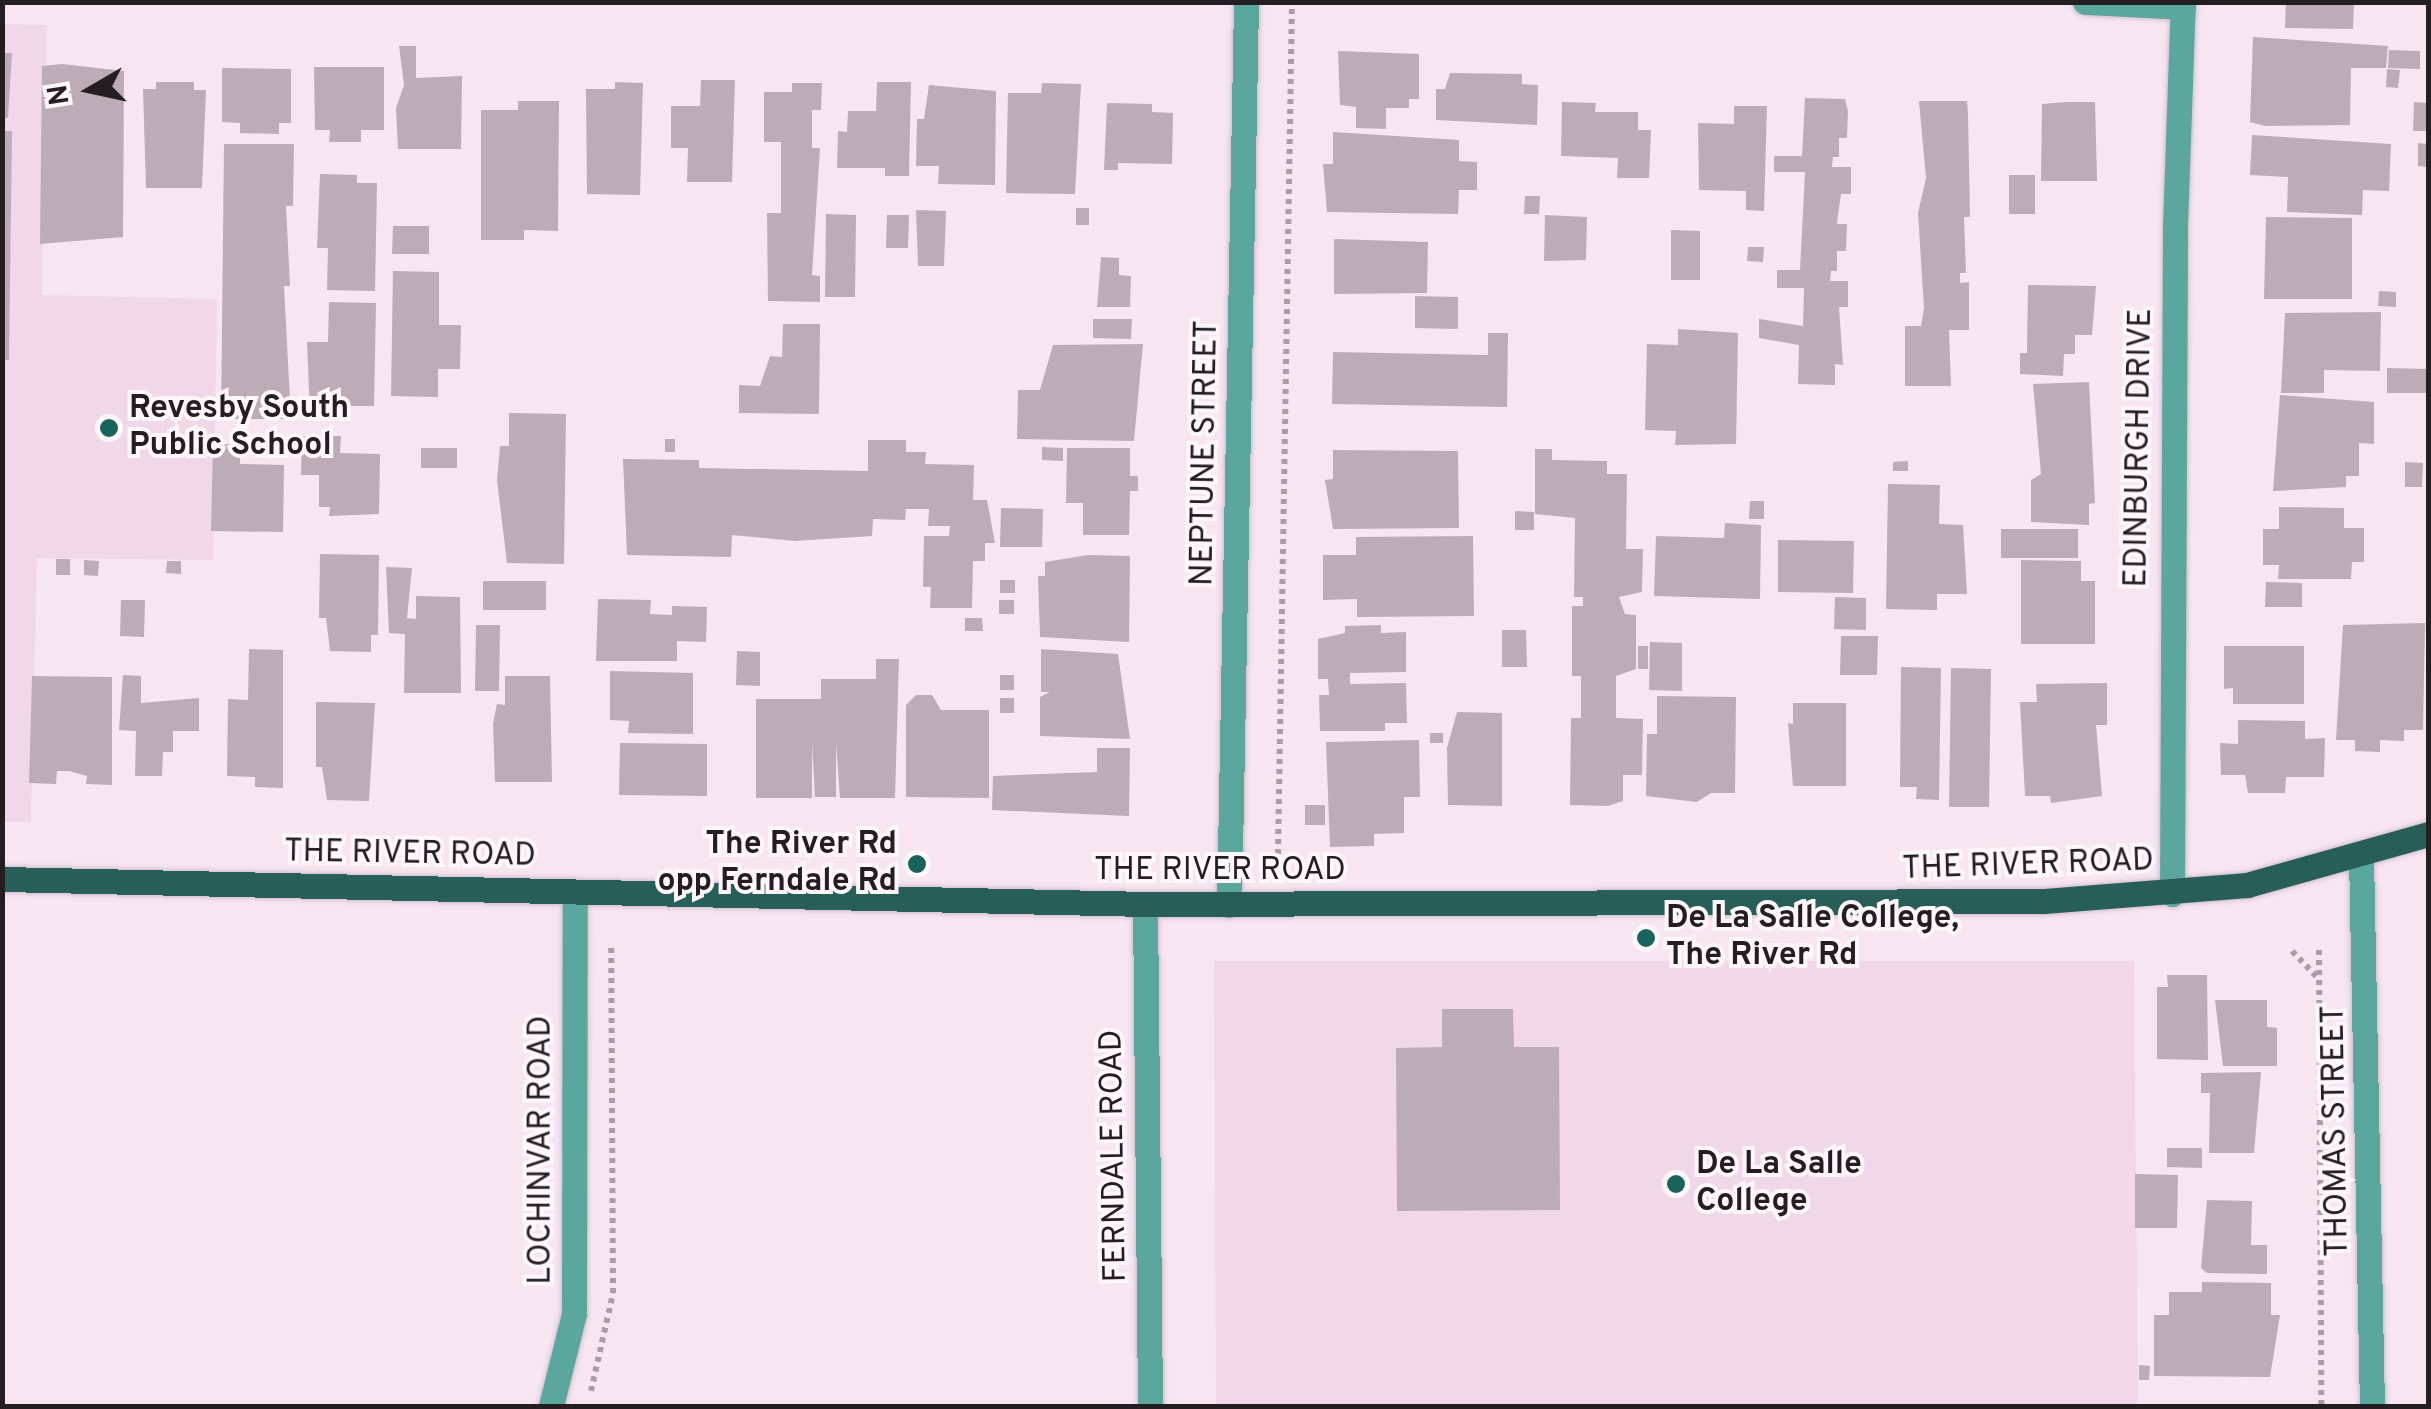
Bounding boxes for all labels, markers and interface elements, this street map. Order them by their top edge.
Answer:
north arrow [40,40,140,140]
text: N [41,82,80,107]
street label: EDINBURGH DRIVE [2118,308,2162,588]
street label: NEPTUNE STREET [1184,320,1228,586]
place label: Revesby South Public School [129,391,349,466]
marker: Revesby South Public School [98,417,120,439]
place label: The River Rd opp Ferndale Rd [658,827,897,902]
street label: THE RIVER ROAD [284,834,536,876]
street label: THE RIVER ROAD [1901,842,2155,890]
street label: THE RIVER ROAD [1094,852,1346,890]
marker: The River Rd opp Ferndale Rd [906,853,928,875]
place label: De La Salle College, The River Rd [1666,901,1959,976]
marker: De La Salle College, The River Rd [1635,927,1657,949]
street label: THOMAS STREET [2316,1005,2358,1257]
street label: LOCHINVAR ROAD [523,1015,561,1285]
street label: FERNDALE ROAD [1094,1029,1136,1283]
place label: De La Salle College [1696,1147,1862,1222]
marker: De La Salle College [1665,1173,1687,1195]

